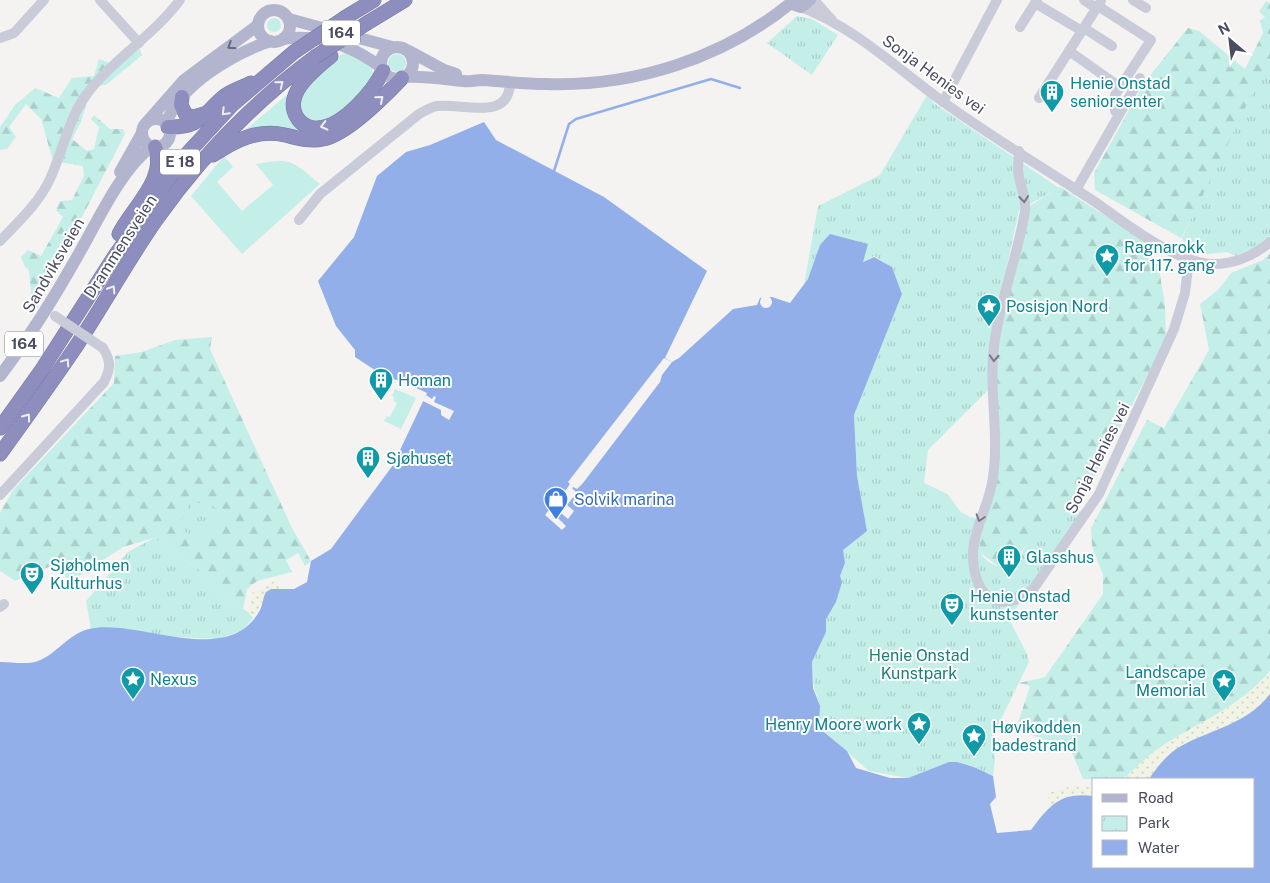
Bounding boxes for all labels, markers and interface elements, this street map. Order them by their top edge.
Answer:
north arrow [1205,15,1255,65]
text: N [1215,19,1232,38]
road number: 164 [322,20,360,46]
street label: Sonja Henies vei [879,31,989,118]
one-way arrow [228,39,237,49]
place label: Henie Onstad seniorsenter [1070,74,1171,111]
building icon: Henie Onstad seniorsenter [1039,79,1065,113]
one-way arrow [274,81,283,89]
one-way arrow [375,96,384,105]
one-way arrow [222,107,231,116]
one-way arrow [319,120,328,131]
road number: E 18 [160,150,200,174]
street label: Drammensveien [80,191,161,301]
one-way arrow [1018,196,1029,204]
street label: Sandviksveien [19,214,88,316]
place label: Ragnarokk for 117. gang [1124,238,1215,275]
place icon: Ragnarokk for 117. gang [1094,243,1120,277]
one-way arrow [106,286,116,295]
place icon: Posisjon Nord [976,293,1002,327]
place label: Posisjon Nord [1006,297,1108,316]
road number: 164 [5,332,43,356]
one-way arrow [988,355,999,363]
one-way arrow [59,358,69,367]
building icon: Homan [368,367,394,401]
place label: Homan [398,371,451,390]
street label: Sonja Henies vei [1061,400,1134,517]
one-way arrow [21,413,30,423]
building icon: Sjøhuset [355,445,381,479]
place label: Sjøhuset [386,449,452,468]
shop icon: Solvik marina [543,486,569,520]
place label: Solvik marina [574,490,674,509]
one-way arrow [976,514,986,522]
building icon: Glasshus [996,544,1022,578]
place label: Glasshus [1026,548,1094,567]
place label: Sjøholmen Kulturhus [50,556,129,593]
theatre icon: Sjøholmen Kulturhus [19,561,45,595]
place label: Henie Onstad kunstsenter [970,587,1071,624]
theatre icon: Henie Onstad kunstsenter [939,592,965,626]
park label: Henie Onstad Kunstpark [869,646,969,683]
place label: Landscape Memorial [1125,663,1206,700]
place icon: Nexus [120,666,146,700]
place icon: Landscape Memorial [1211,668,1237,702]
place label: Nexus [150,670,197,689]
place icon: Henry Moore work [906,711,932,745]
place label: Henry Moore work [765,715,902,734]
place label: Høvikodden badestrand [992,718,1081,755]
place icon: Høvikodden badestrand [961,723,987,757]
legend [1092,778,1255,868]
text: Road [1138,789,1174,806]
text: Park [1138,814,1170,831]
text: Water [1138,839,1180,856]

